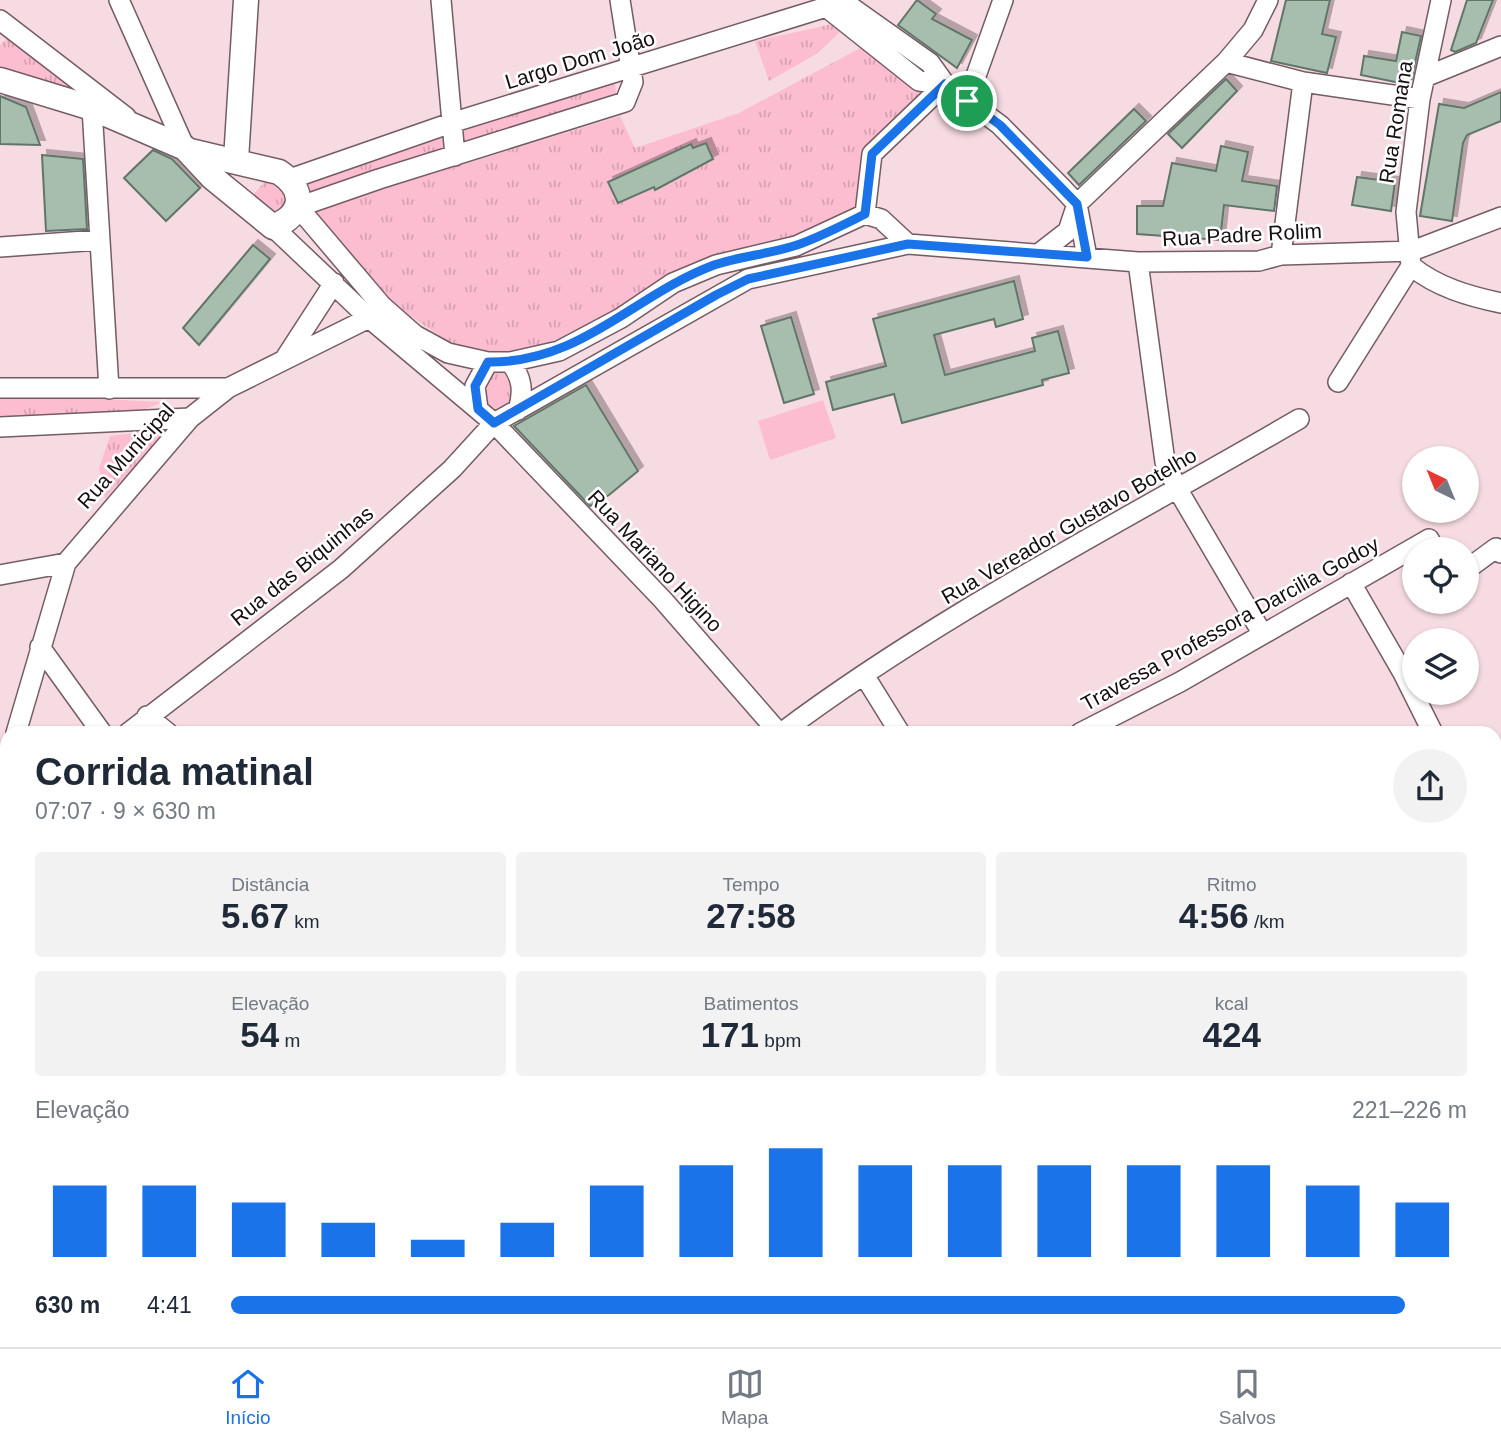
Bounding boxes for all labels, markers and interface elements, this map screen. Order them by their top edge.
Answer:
street label: Largo Dom João [502,26,657,93]
street label: Rua Romana [1374,59,1417,185]
pin [937,71,997,131]
icon: arrive [948,82,986,120]
street label: Rua Padre Rolim [1162,219,1322,250]
street label: Rua Municipal [73,399,179,513]
street label: Rua Vereador Gustavo Botelho [937,443,1200,608]
north arrow [1402,446,1479,523]
map controls [1402,446,1479,705]
street label: Rua Mariano Higino [584,485,727,636]
street label: Rua das Biquinhas [226,501,377,630]
street label: Travessa Professora Darcilia Godoy [1077,532,1383,715]
button: locate [1402,537,1479,614]
button: layers [1402,628,1479,705]
button: share [1393,749,1467,823]
text: Corrida matinal [35,751,314,793]
text: 07:07 · 9 × 630 m [35,798,216,824]
text: Distância [231,874,309,895]
text: Tempo [722,874,780,895]
text: Ritmo [1207,874,1256,895]
text: 5.67 [221,896,289,935]
text: 27:58 [706,896,796,935]
text: 4:56 [1179,896,1249,935]
text: km [289,911,320,932]
text: /km [1249,911,1285,932]
text: Elevação [231,993,309,1014]
text: Batimentos [703,993,799,1014]
text: kcal [1215,993,1249,1014]
text: 54 [240,1015,279,1054]
text: 171 [701,1015,759,1054]
text: 424 [1202,1015,1261,1054]
text: m [279,1030,300,1051]
text: bpm [759,1030,801,1051]
text: Elevação [35,1097,130,1123]
text: 221–226 m [1352,1097,1467,1123]
text: 630 m [35,1292,100,1318]
text: 4:41 [147,1292,192,1318]
tab: Início [225,1365,271,1429]
tab: Mapa [721,1365,768,1429]
tab: Salvos [1219,1365,1276,1429]

